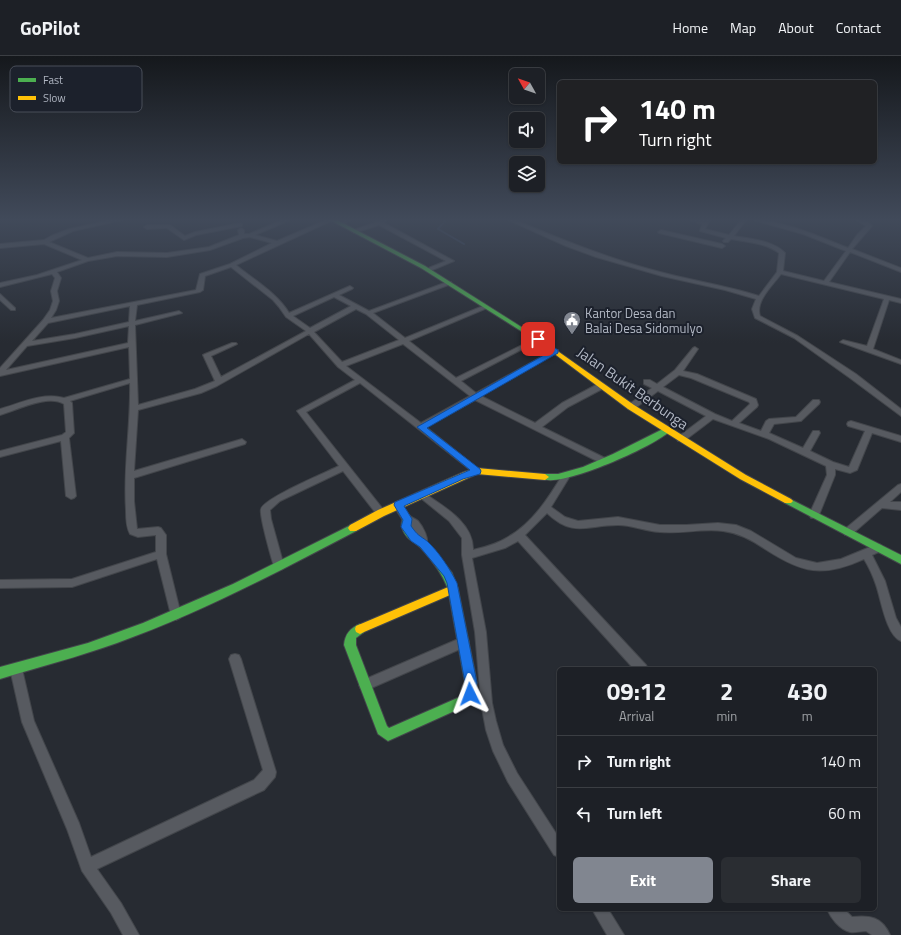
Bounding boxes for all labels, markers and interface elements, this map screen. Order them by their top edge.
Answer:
text: GoPilot [20,13,80,42]
text: Home [673,17,708,38]
text: Map [730,17,756,38]
text: About [778,17,814,38]
text: Contact [836,17,881,38]
legend [10,66,142,112]
north arrow [509,68,545,104]
map controls [509,68,545,192]
text: Fast [43,72,63,88]
text: 140 m [639,87,716,130]
text: Slow [43,90,66,106]
icon: right [573,96,625,148]
button: sound [509,112,545,148]
text: Turn right [639,126,712,153]
button: layers [509,156,545,192]
place label: Kantor Desa dan Balai Desa Sidomulyo [585,303,703,338]
public building icon: Kantor Desa dan Balai Desa Sidomulyo [562,310,582,335]
pin [521,322,555,356]
icon: arrive [527,328,549,350]
street label: Jalan Bukit Berbunga [573,341,694,435]
position arrow [449,673,491,715]
text: 09:12 [607,673,667,709]
text: 2 [720,673,734,709]
text: 430 [787,673,827,709]
text: Arrival [619,706,654,726]
text: min [716,706,737,726]
text: m [802,706,813,726]
text: Turn right [607,750,671,773]
text: 140 m [820,750,861,773]
icon: right [573,751,595,773]
text: Turn left [607,802,662,825]
text: 60 m [828,802,861,825]
icon: left [573,803,595,825]
button: Exit [573,857,713,903]
button: Share [721,857,861,903]

